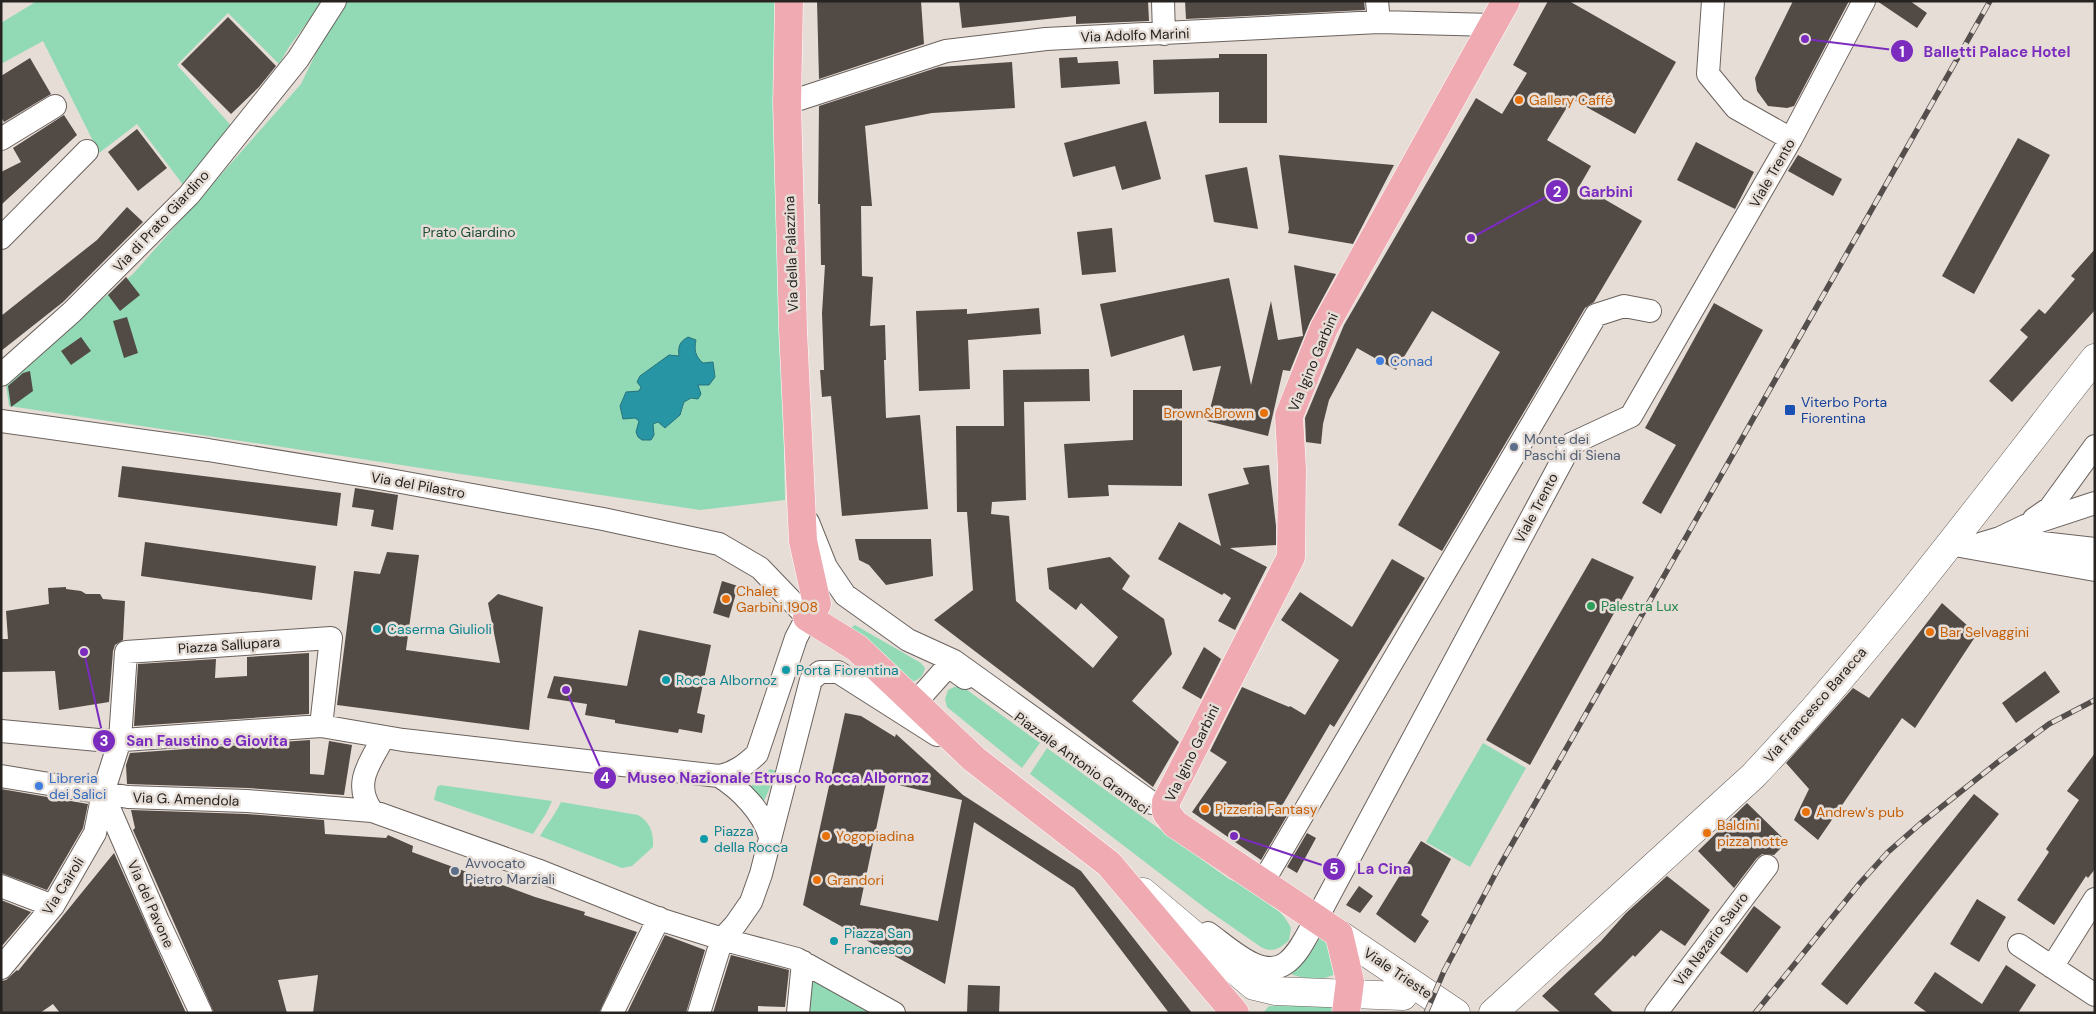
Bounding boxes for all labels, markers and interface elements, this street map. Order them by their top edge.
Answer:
street label: Via Adolfo Marini [1080,24,1190,46]
callout: Balletti Palace Hotel [1889,36,2081,66]
text: 1 [1899,42,1905,62]
text: Balletti Palace Hotel [1924,42,2070,62]
place label: Gallery Caffé [1529,91,1613,109]
marker: Gallery Caffé [1513,94,1525,106]
street label: Viale Trento [1745,135,1799,211]
street label: Via di Prato Giardino [109,166,213,276]
callout: Garbini [1544,176,1643,206]
text: 2 [1553,182,1562,202]
text: Garbini [1579,182,1633,202]
street label: Via della Palazzina [780,196,802,312]
park label: Prato Giardino [422,223,516,241]
street label: Via Igino Garbini [1284,310,1342,414]
place label: Conad [1390,352,1433,370]
marker: Conad [1374,355,1386,367]
place label: Viterbo Porta Fiorentina [1801,393,1887,427]
marker: Viterbo Porta Fiorentina [1783,403,1797,417]
place label: Brown&Brown [1164,404,1254,422]
marker: Brown&Brown [1258,407,1270,419]
place label: Monte dei Paschi di Siena [1524,430,1621,464]
marker: Monte dei Paschi di Siena [1508,441,1520,453]
street label: Via del Pilastro [370,468,466,502]
street label: Viale Trento [1510,470,1562,546]
place label: Chalet Garbini 1908 [736,582,818,616]
marker: Chalet Garbini 1908 [720,593,732,605]
place label: Palestra Lux [1601,597,1679,615]
marker: Palestra Lux [1585,600,1597,612]
place label: Caserma Giulioli [387,620,492,638]
marker: Caserma Giulioli [371,623,383,635]
place label: Bar Selvaggini [1940,623,2029,641]
marker: Bar Selvaggini [1924,626,1936,638]
street label: Piazza Sallupara [177,632,281,658]
street label: Via Francesco Baracca [1760,643,1870,767]
place label: Porta Fiorentina [796,661,899,679]
marker: Porta Fiorentina [780,664,792,676]
place label: Rocca Albornoz [676,671,777,689]
marker: Rocca Albornoz [660,674,672,686]
street label: Via Igino Garbini [1161,702,1223,804]
street label: Piazzale Antonio Gramsci [1011,708,1153,818]
callout: San Faustino e Giovita [91,726,298,756]
text: 3 [99,731,109,751]
text: San Faustino e Giovita [126,731,288,751]
callout: Museo Nazionale Etrusco Rocca Albornoz [593,763,939,793]
text: 4 [600,768,610,788]
text: Museo Nazionale Etrusco Rocca Albornoz [627,768,929,788]
place label: Libreria dei Salici [49,769,106,803]
marker: Libreria dei Salici [33,780,45,792]
street label: Via G. Amendola [132,788,240,810]
place label: Pizzeria Fantasy [1215,800,1318,818]
marker: Pizzeria Fantasy [1199,803,1211,815]
place label: Andrew's pub [1816,803,1904,821]
marker: Andrew's pub [1800,806,1812,818]
place label: Baldini pizza notte [1717,816,1788,850]
place label: Piazza della Rocca [714,822,788,856]
place label: Yogopiadina [836,827,914,845]
marker: Baldini pizza notte [1701,827,1713,839]
marker: Yogopiadina [820,830,832,842]
marker: Piazza della Rocca [698,833,710,845]
street label: Via Cairoli [38,854,88,918]
place label: Avvocato Pietro Marziali [465,854,555,888]
callout: La Cina [1322,854,1421,884]
street label: Via del Pavone [124,857,178,951]
text: 5 [1329,859,1339,879]
text: La Cina [1357,859,1411,879]
marker: Avvocato Pietro Marziali [449,865,461,877]
place label: Grandori [827,871,884,889]
marker: Grandori [811,874,823,886]
street label: Via Nazario Sauro [1670,888,1752,990]
place label: Piazza San Francesco [844,924,912,958]
marker: Piazza San Francesco [828,935,840,947]
street label: Viale Trieste [1360,944,1436,1002]

